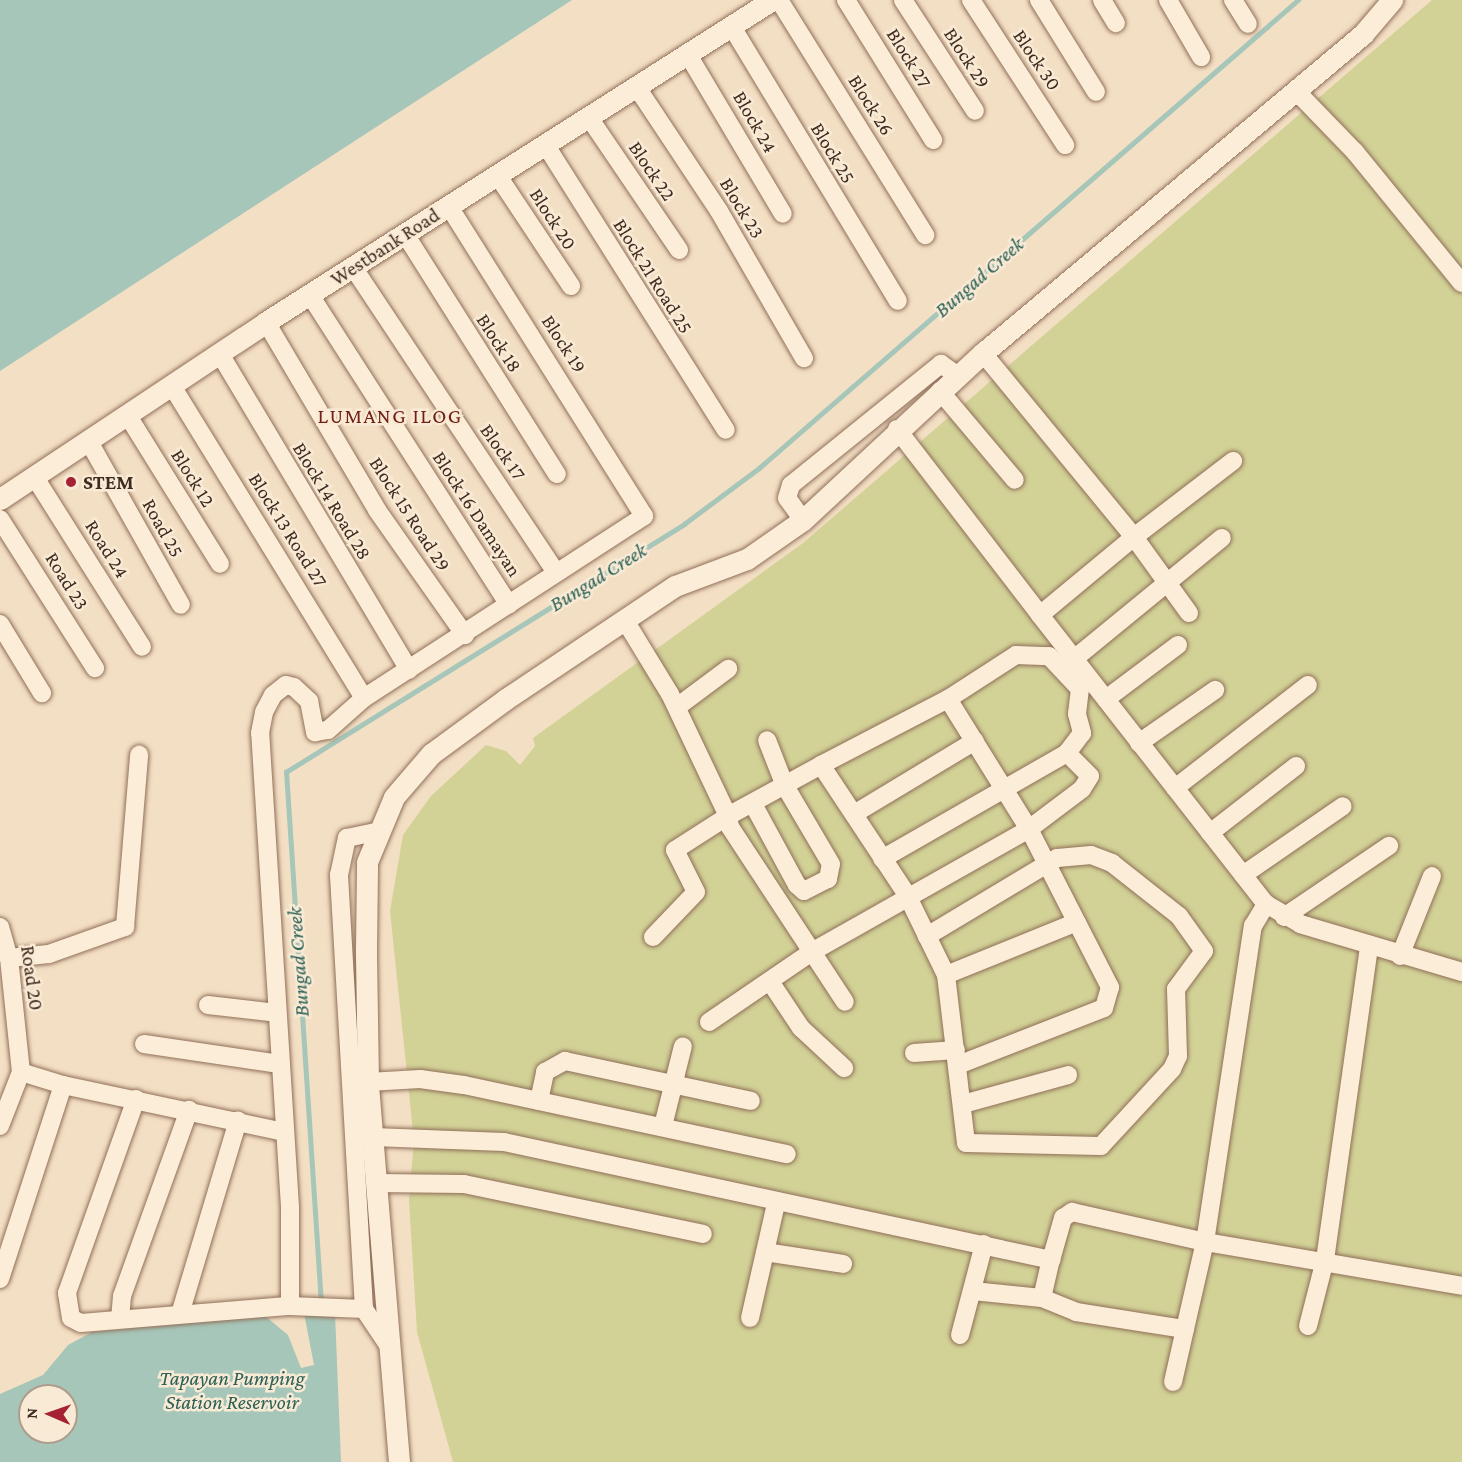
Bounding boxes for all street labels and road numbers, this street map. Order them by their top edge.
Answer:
street label: Block 29 [939,23,995,93]
street label: Block 27 [881,24,937,92]
street label: Block 30 [1008,25,1066,95]
street label: Block 26 [843,70,899,140]
street label: Block 24 [728,87,782,157]
street label: Block 25 [806,118,860,188]
street label: Block 22 [623,137,681,205]
street label: Block 23 [715,173,769,243]
street label: Block 20 [524,184,582,254]
street label: Westbank Road [326,203,444,291]
street label: Block 21 Road 25 [608,214,698,338]
street label: Block 18 [471,309,527,377]
street label: Block 19 [536,310,592,378]
street label: Block 17 [475,419,531,485]
street label: Block 14 Road 28 [288,438,376,564]
street label: Block 12 [166,445,220,511]
street label: Block 16 Damayan [427,447,527,581]
street label: Block 15 Road 29 [364,452,456,576]
street label: Block 13 Road 27 [243,468,333,592]
street label: Road 25 [137,495,189,561]
street label: Road 24 [80,515,134,583]
street label: Road 23 [40,548,94,614]
street label: Road 20 [16,944,48,1012]

